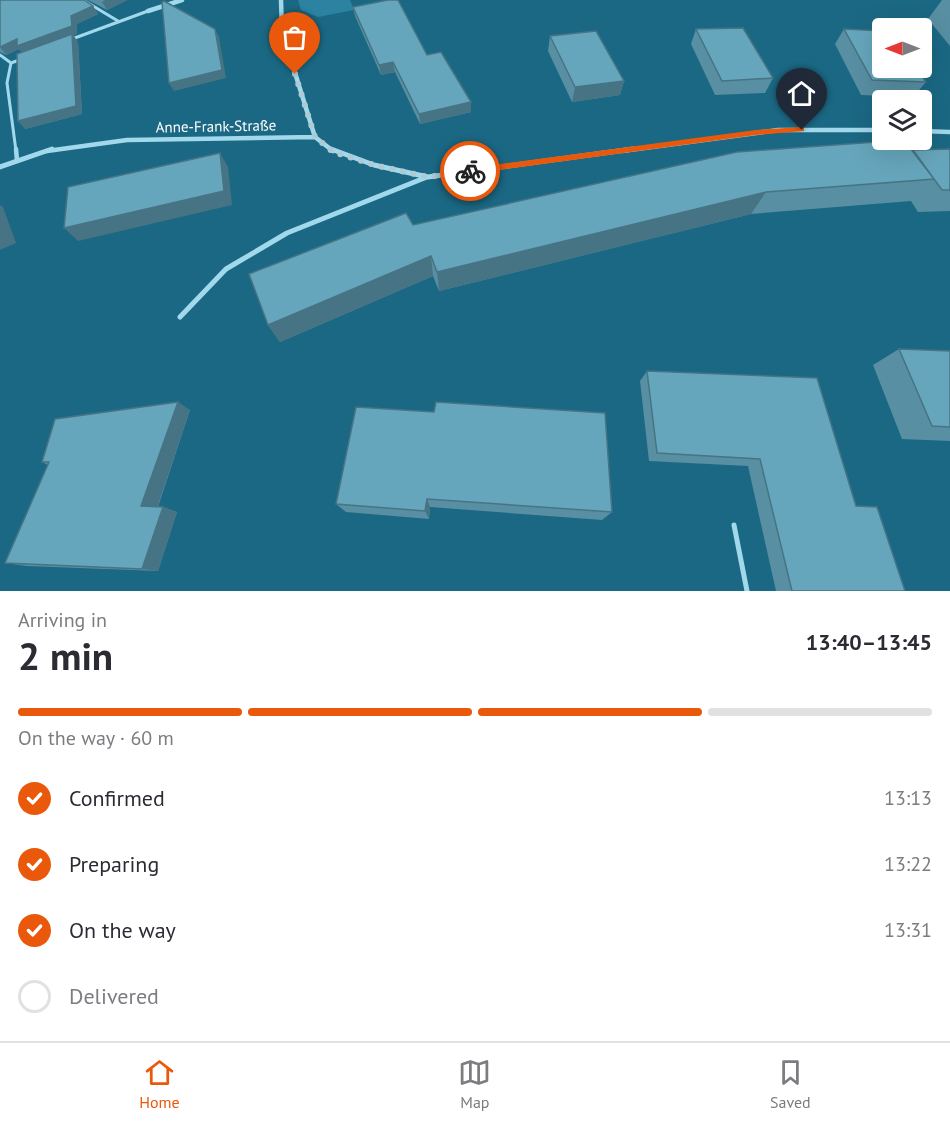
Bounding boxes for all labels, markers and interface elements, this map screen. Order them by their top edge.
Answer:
pin [269,12,320,74]
north arrow [872,18,932,78]
map controls [872,18,932,150]
icon: bag [278,21,311,54]
pin [776,68,827,130]
icon: home [785,77,818,110]
button: layers [872,90,932,150]
street label: Anne-Frank-Straße [155,115,277,137]
courier [440,141,500,201]
icon: bike [454,155,487,188]
text: Arriving in [18,607,107,633]
text: 13:40–13:45 [806,628,932,656]
text: 2 min [18,630,113,681]
text: On the way · 60 m [18,725,174,751]
icon: check [18,782,51,815]
text: Confirmed [69,784,165,812]
text: 13:13 [884,785,932,811]
icon: check [18,848,51,881]
text: Preparing [69,850,159,878]
text: 13:22 [884,851,932,877]
icon: check [18,914,51,947]
text: On the way [69,916,176,944]
text: 13:31 [884,917,932,943]
text: Delivered [69,982,159,1010]
tab: Home [139,1056,180,1112]
tab: Map [458,1056,491,1112]
tab: Saved [770,1056,811,1112]

